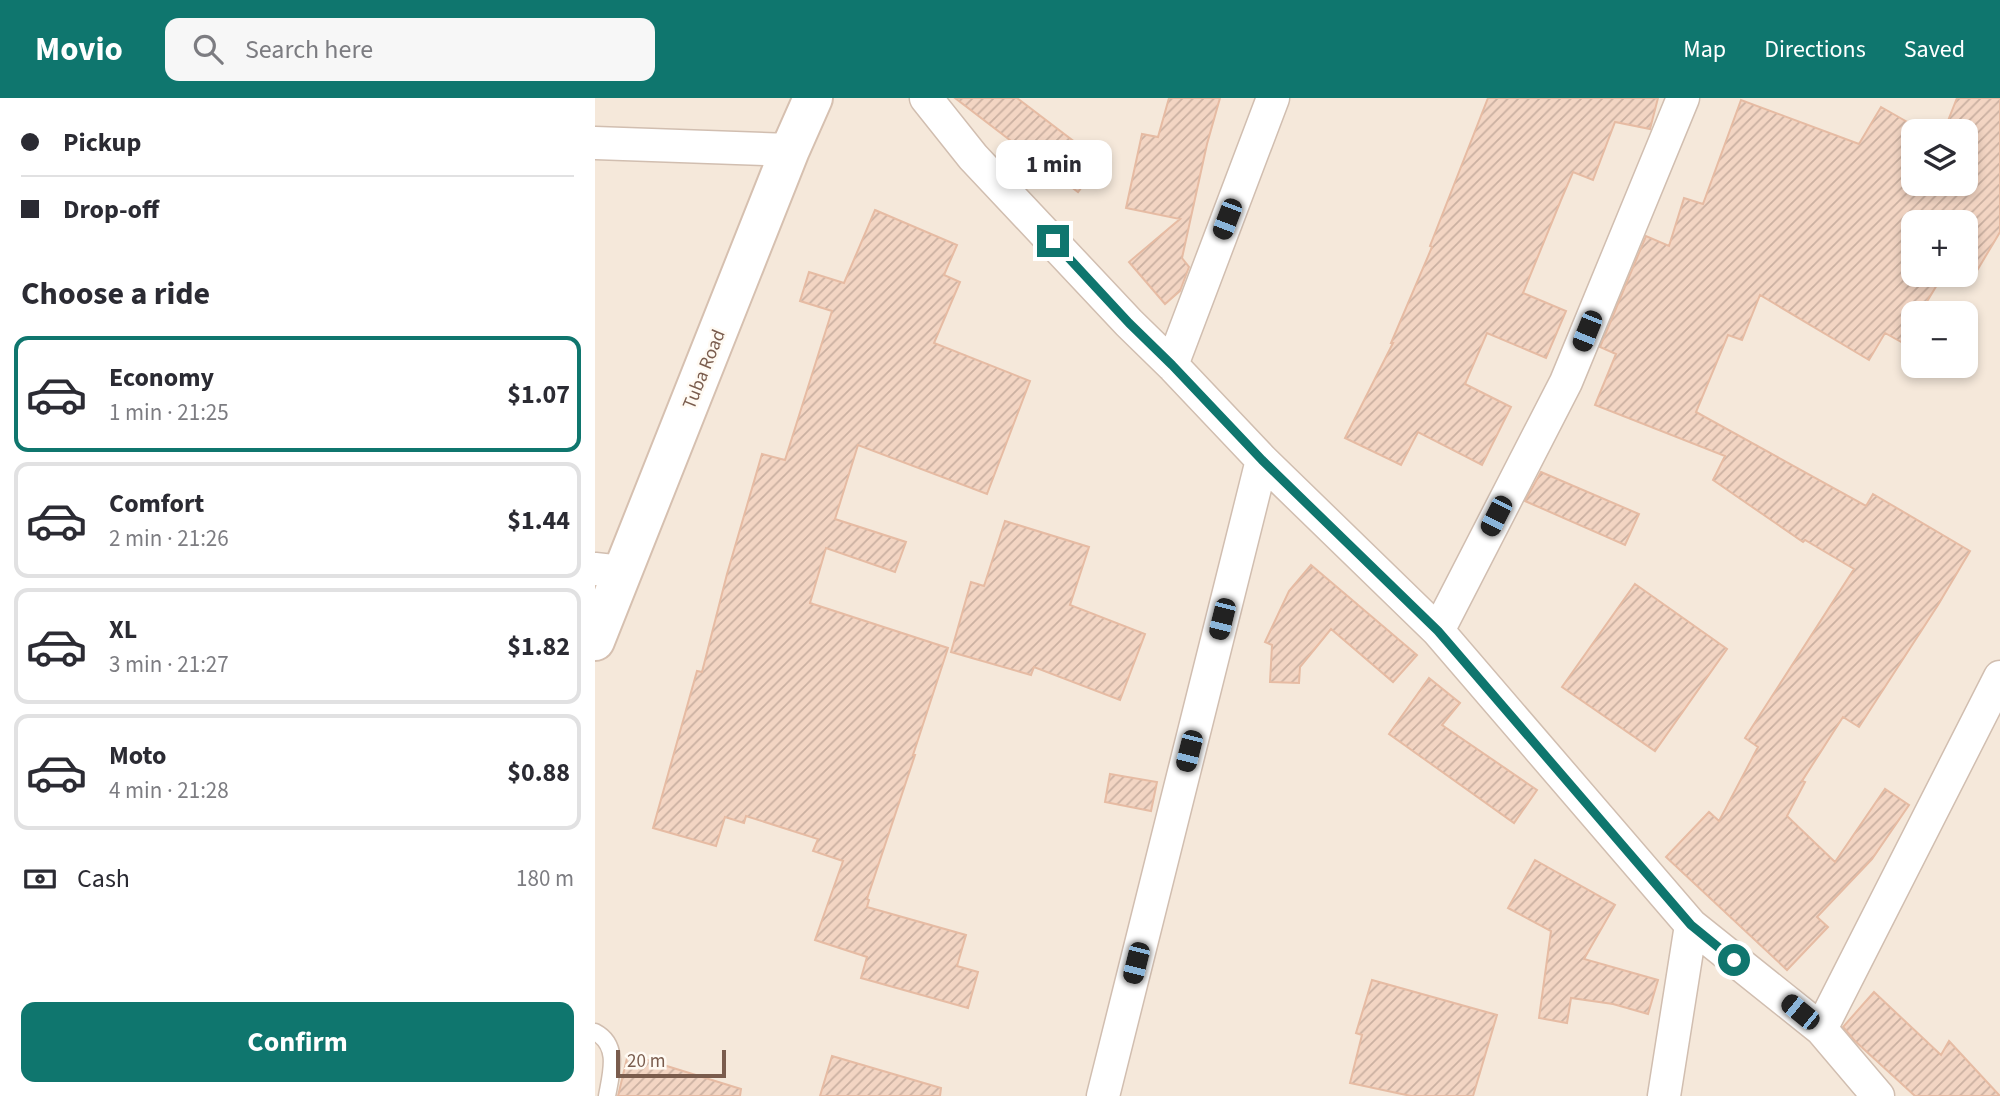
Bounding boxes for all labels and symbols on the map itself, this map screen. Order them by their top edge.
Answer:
callout: 1 min [995,139,1111,188]
car [1210,196,1245,242]
route end [1037,225,1069,257]
car [1570,308,1605,354]
street label: Tuba Road [676,326,733,414]
car [1478,493,1515,539]
car [1207,596,1238,642]
car [1174,728,1205,774]
car [1121,940,1152,986]
route start [1718,944,1750,976]
car [1778,991,1823,1033]
scale bar [616,1047,726,1079]

